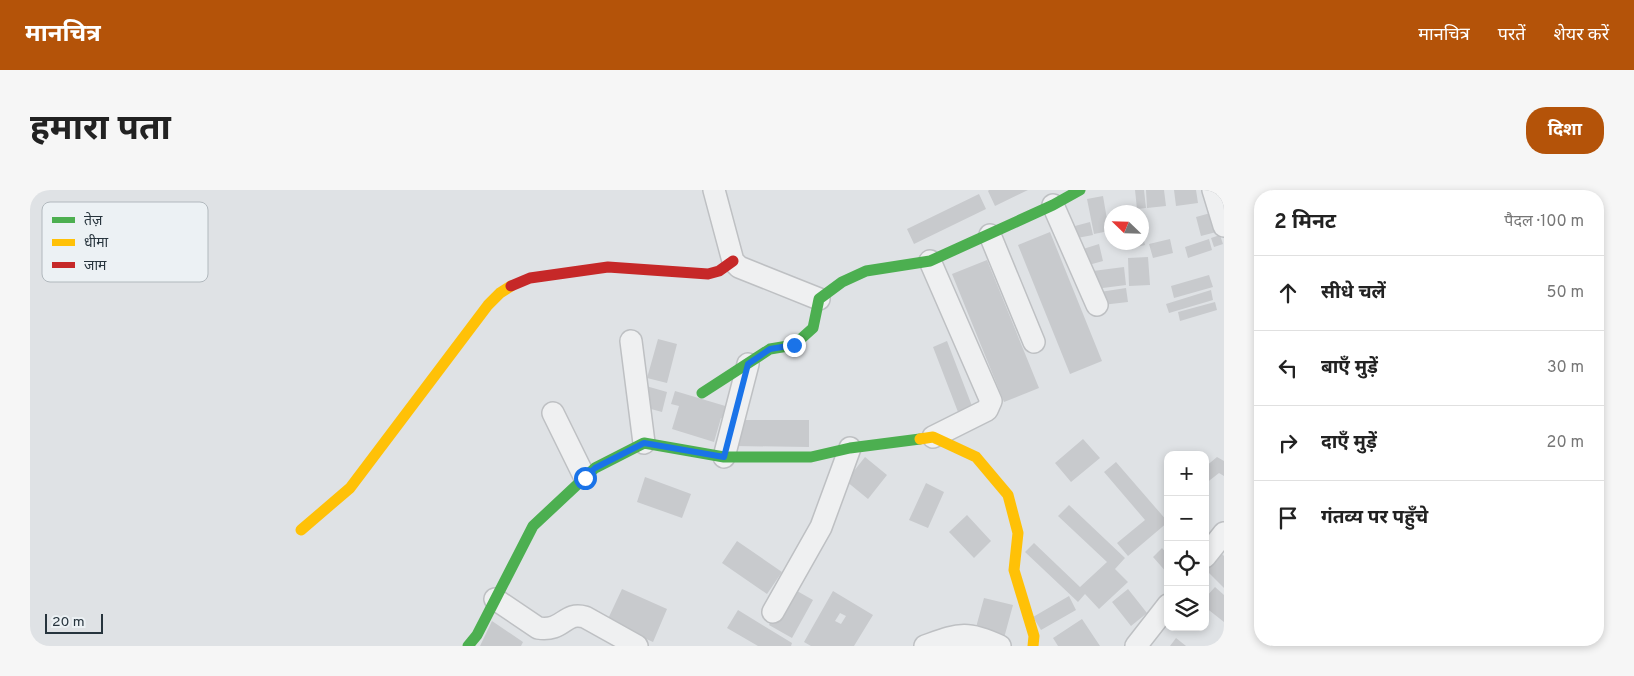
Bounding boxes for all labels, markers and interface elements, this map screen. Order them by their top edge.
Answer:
text: मानचित्र [25,20,101,50]
text: मानचित्र [1418,24,1470,47]
text: परतें [1498,24,1526,47]
text: शेयर करें [1554,24,1609,47]
button: दिशा [1526,107,1604,154]
text: हमारा पता [30,108,171,152]
legend [42,202,208,282]
north arrow [1104,205,1149,250]
text: 2 मिनट [1274,209,1336,236]
text: तेज़ [84,211,103,230]
text: पैदल · 100 m [1504,212,1584,232]
text: धीमा [84,234,109,252]
text: जाम [84,258,107,275]
icon: ahead [1274,279,1302,307]
text: सीधे चलें [1321,281,1386,305]
text: 50 m [1547,283,1584,303]
route end [783,334,806,357]
icon: left [1274,354,1302,382]
text: बाएँ मुड़ें [1321,356,1378,380]
text: 30 m [1547,358,1584,378]
icon: right [1274,429,1302,457]
text: दाएँ मुड़ें [1321,431,1377,455]
text: 20 m [1547,433,1584,453]
map controls [1164,451,1209,631]
button: + [1164,451,1209,496]
route start [574,467,597,490]
button: − [1164,496,1209,541]
icon: arrive [1274,504,1302,532]
text: गंतव्य पर पहुँचे [1321,506,1428,530]
button: locate [1164,541,1209,586]
button: layers [1164,586,1209,631]
scale bar [45,611,102,634]
text: 20 m [52,614,85,631]

